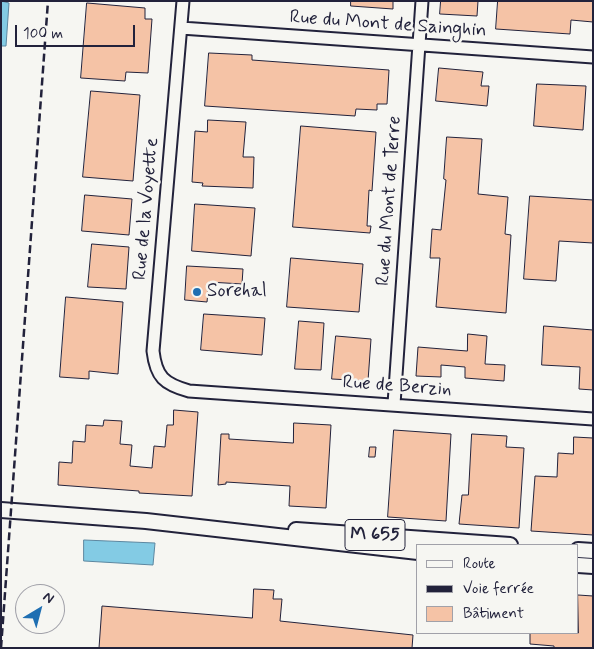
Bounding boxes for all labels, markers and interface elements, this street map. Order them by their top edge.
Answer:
street label: Rue du Mont de Sainghin [289,7,487,43]
scale bar [18,15,138,47]
text: 100 m [23,24,63,44]
street label: Rue du Mont de Terre [373,115,407,287]
street label: Rue de la Voyette [129,137,165,281]
place label: Sorehal [207,281,267,303]
marker: Sorehal [191,286,203,298]
street label: Rue de Berzin [342,372,452,402]
road number: M 655 [345,520,405,550]
legend [416,544,579,634]
text: Route [463,554,496,574]
text: Voie ferrée [463,579,534,599]
north arrow [15,584,65,634]
text: N [39,588,58,608]
text: Bâtiment [463,604,524,624]

